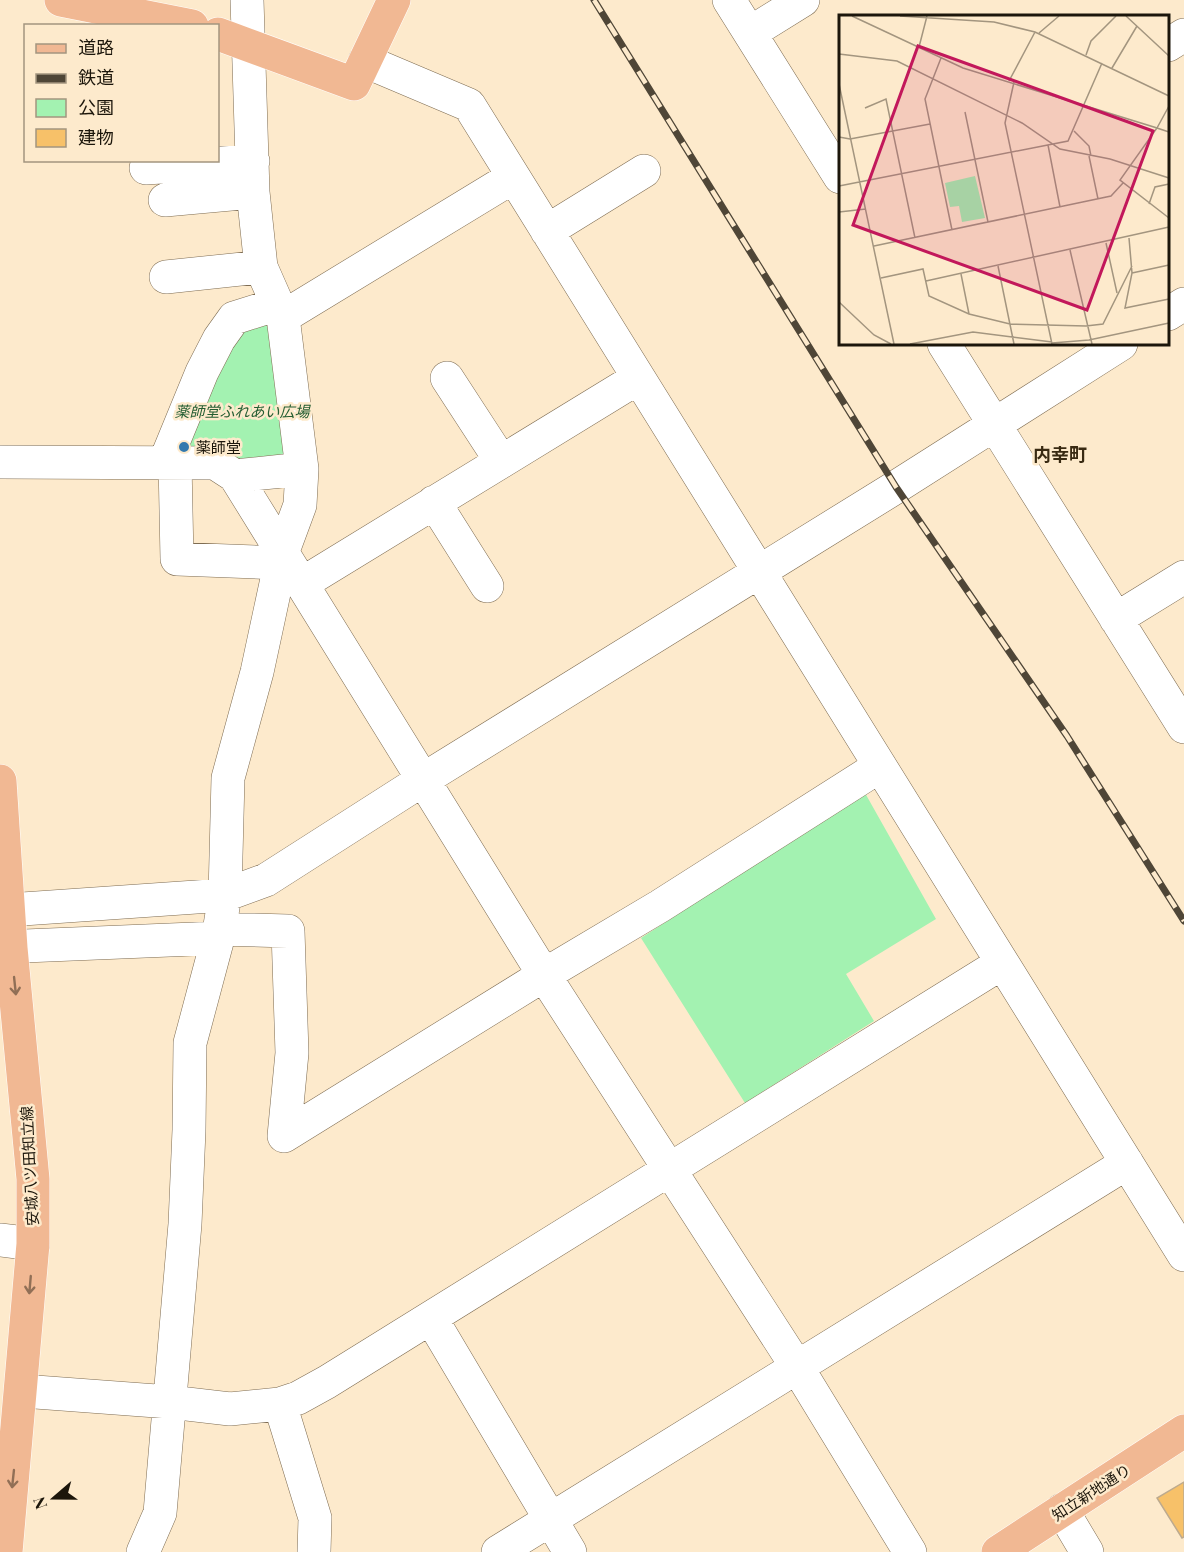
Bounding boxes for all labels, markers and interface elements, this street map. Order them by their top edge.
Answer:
inset map [839,15,1169,345]
legend [24,24,219,162]
text: 道路 [78,35,114,59]
text: 鉄道 [78,65,114,89]
text: 公園 [78,95,114,119]
text: 建物 [78,125,114,149]
park label: 薬師堂ふれあい広場 [174,401,311,421]
place label: 薬師堂 [196,437,241,457]
marker: 薬師堂 [177,440,191,454]
district label: 内幸町 [1033,442,1087,466]
one-way arrow [10,975,21,995]
street label: 安城八ツ田知立線 [16,1106,42,1226]
one-way arrow [24,1274,35,1294]
street label: 知立新地通り [1048,1459,1134,1525]
one-way arrow [7,1468,18,1488]
north arrow [24,1468,84,1528]
text: N [27,1494,51,1512]

